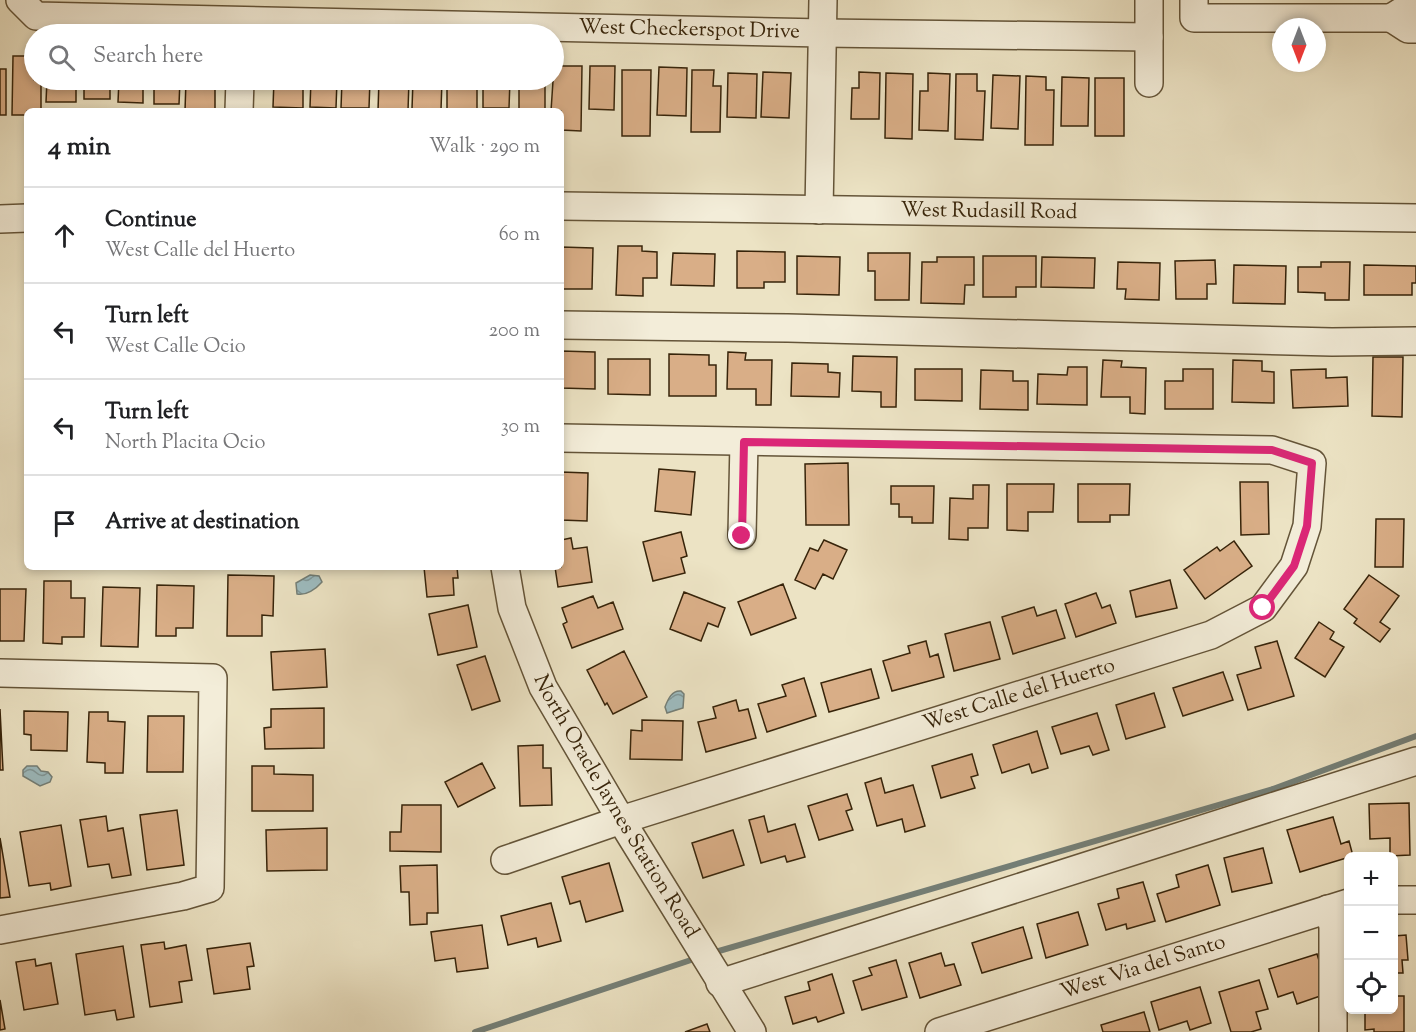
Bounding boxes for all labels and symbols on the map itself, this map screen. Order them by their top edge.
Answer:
street label: West Checkerspot Drive [578,13,800,47]
north arrow [1272,18,1326,72]
street label: West Rudasill Road [900,196,1078,228]
route end [728,522,754,548]
route start [1249,594,1275,620]
street label: West Calle del Huerto [919,651,1119,739]
street label: North Oracle Jaynes Station Road [525,670,706,944]
street label: West Via del Santo [1057,928,1229,1008]

